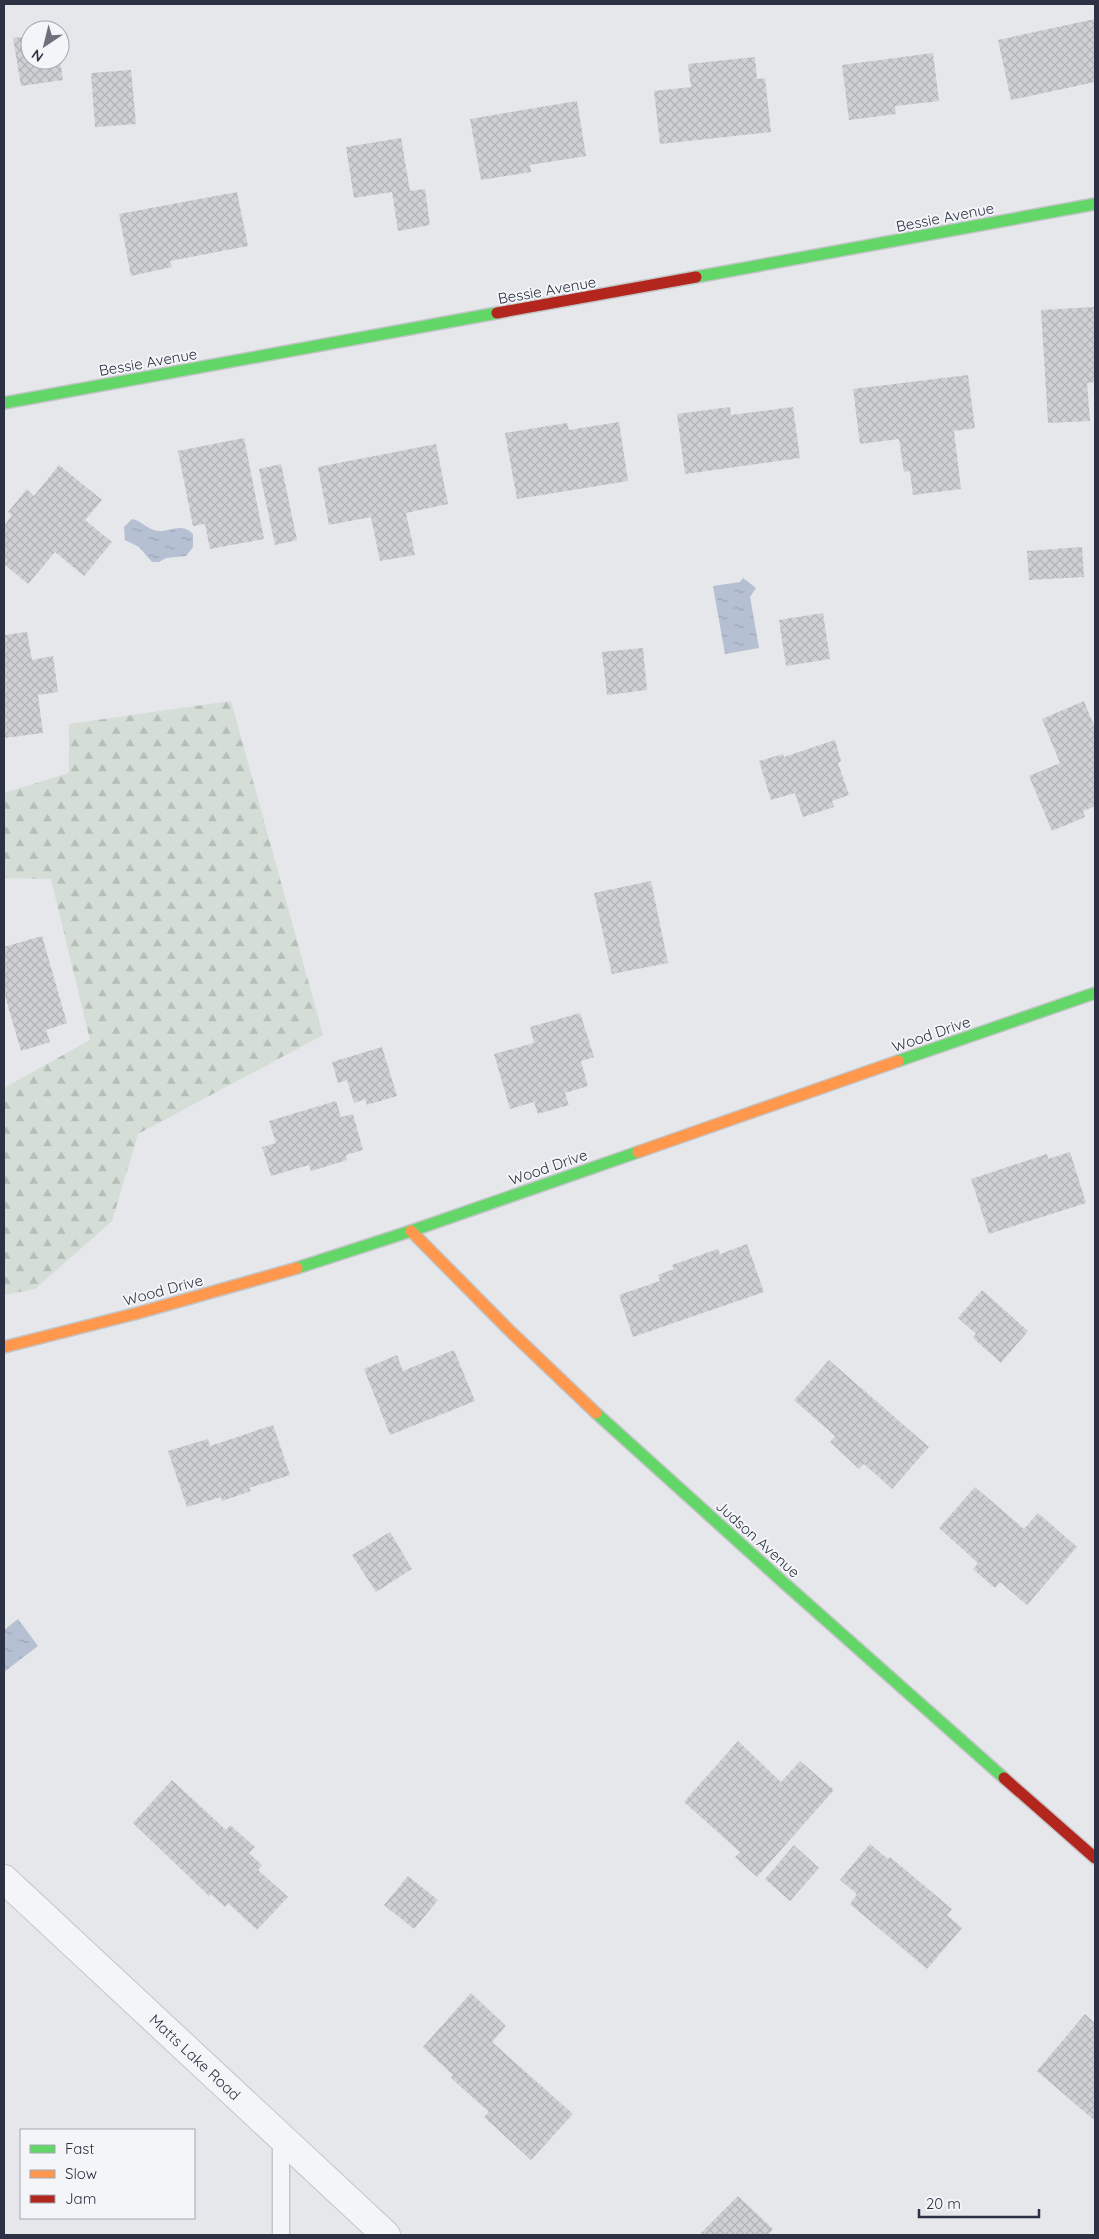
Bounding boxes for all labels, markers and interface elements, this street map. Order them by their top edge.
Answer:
north arrow [20,20,70,70]
text: N [28,45,47,66]
street label: Bessie Avenue [894,198,996,236]
street label: Bessie Avenue [496,272,598,308]
street label: Bessie Avenue [97,344,199,380]
street label: Wood Drive [889,1012,973,1056]
street label: Wood Drive [506,1145,590,1189]
street label: Wood Drive [121,1270,205,1310]
street label: Judson Avenue [712,1496,804,1582]
street label: Matts Lake Road [145,2010,245,2104]
legend [20,2129,195,2219]
text: Fast [65,2139,94,2158]
text: Slow [65,2164,97,2183]
scale bar [919,2186,1039,2218]
text: Jam [65,2189,96,2208]
text: 20 m [926,2194,961,2213]

